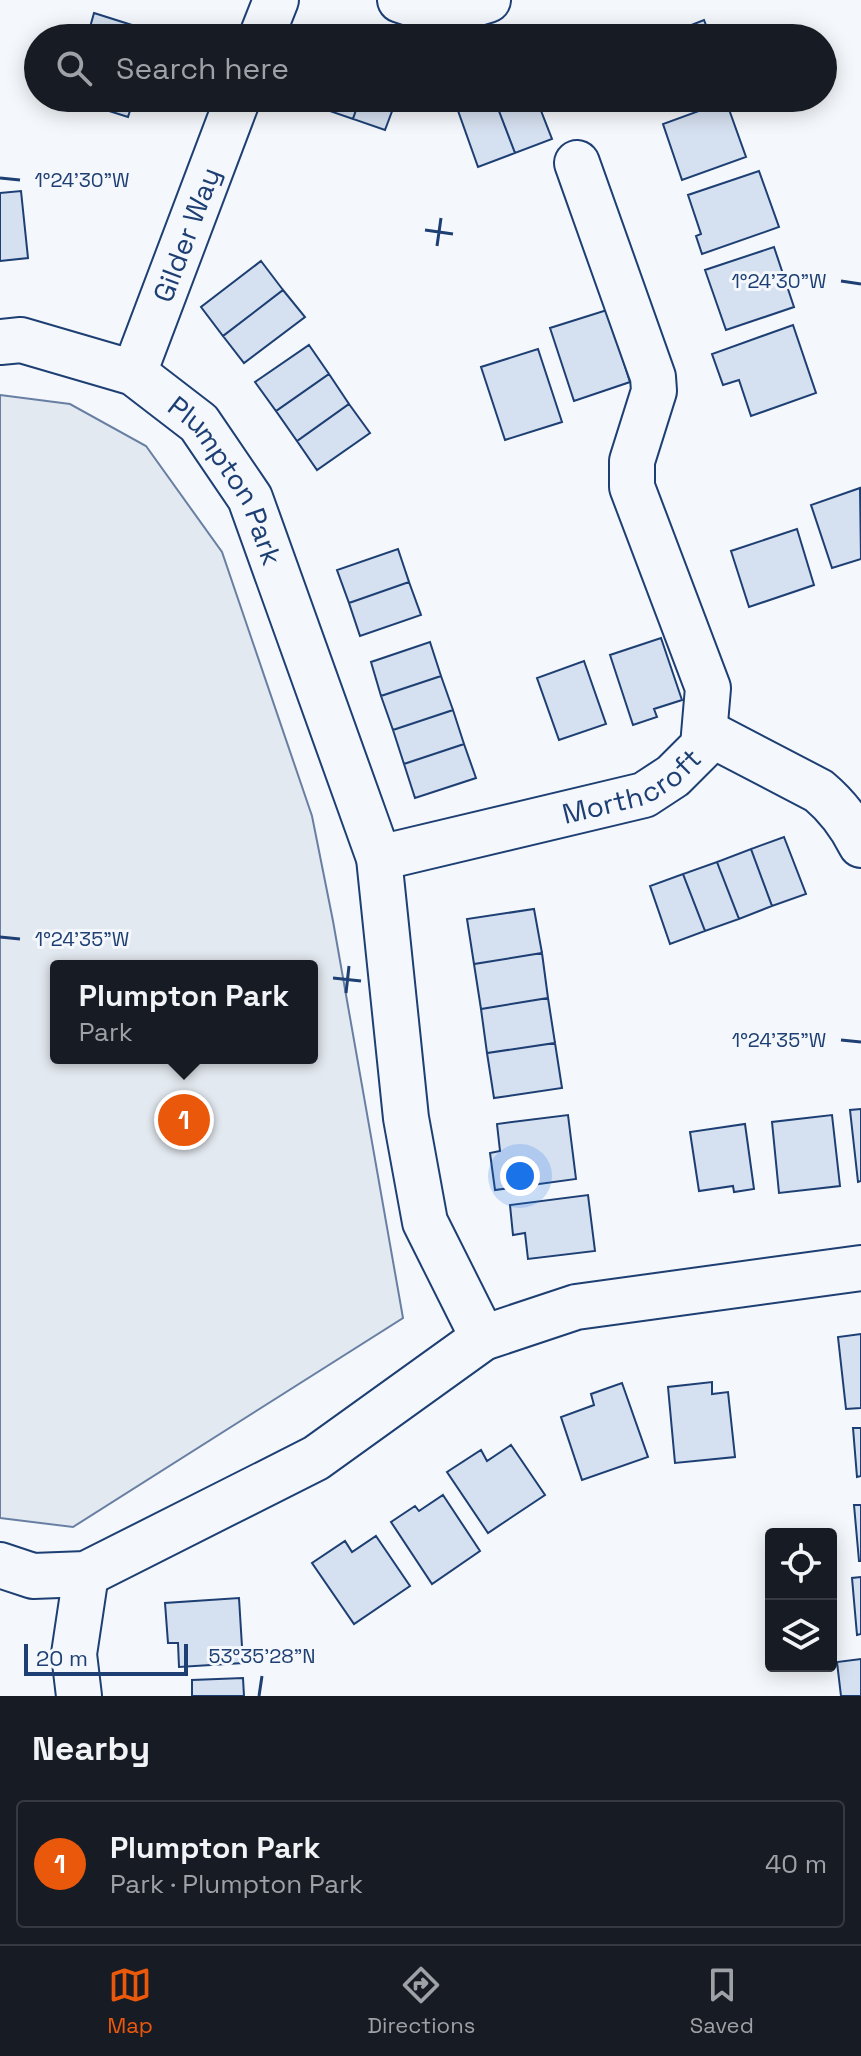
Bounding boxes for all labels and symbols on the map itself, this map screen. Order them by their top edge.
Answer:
street label: Gilder Way [144,162,228,307]
text: 1°24'30"W [34,167,130,193]
text: 1°24'30"W [731,268,827,294]
street label: Plumpton Park [161,388,291,570]
street label: Morthcroft [558,740,709,832]
text: 1°24'35"W [35,926,129,952]
text: 1°24'35"W [732,1027,826,1053]
pin: 1 [158,1090,210,1150]
your location [500,1156,540,1196]
scale bar [24,1640,188,1676]
text: 53°35'28"N [208,1643,316,1669]

